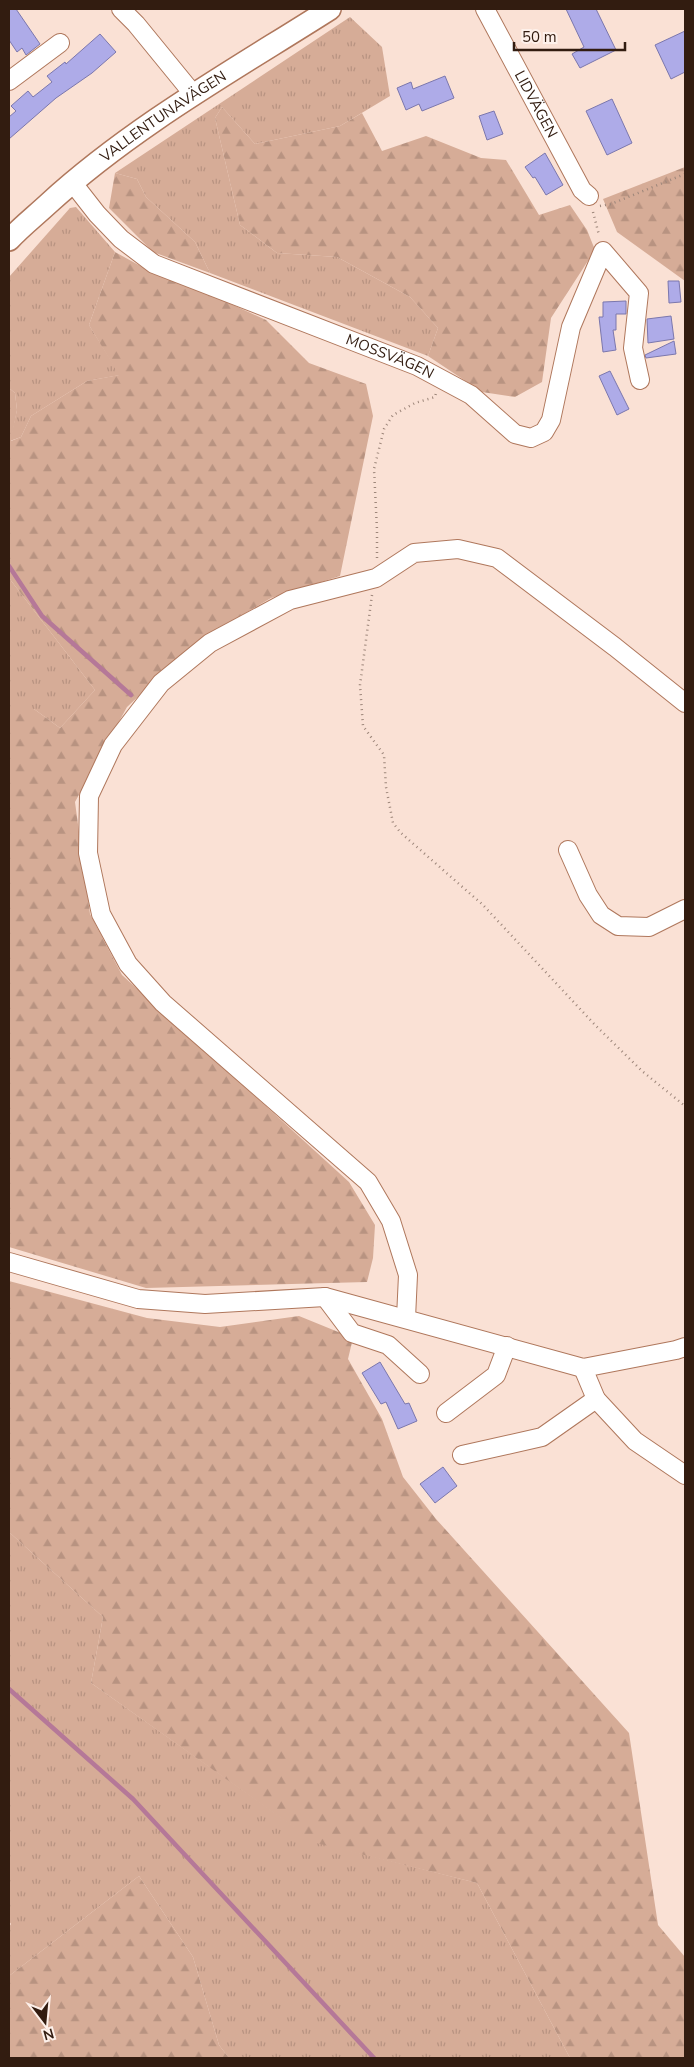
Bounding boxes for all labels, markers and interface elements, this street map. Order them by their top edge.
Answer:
scale bar [514,20,625,52]
text: 50 m [522,27,557,47]
street label: VALLENTUNAVÄGEN [95,66,230,167]
street label: LIDVÄGEN [510,67,562,141]
street label: MOSSVÄGEN [343,329,438,383]
north arrow [20,1997,70,2047]
text: N [41,2023,56,2045]

